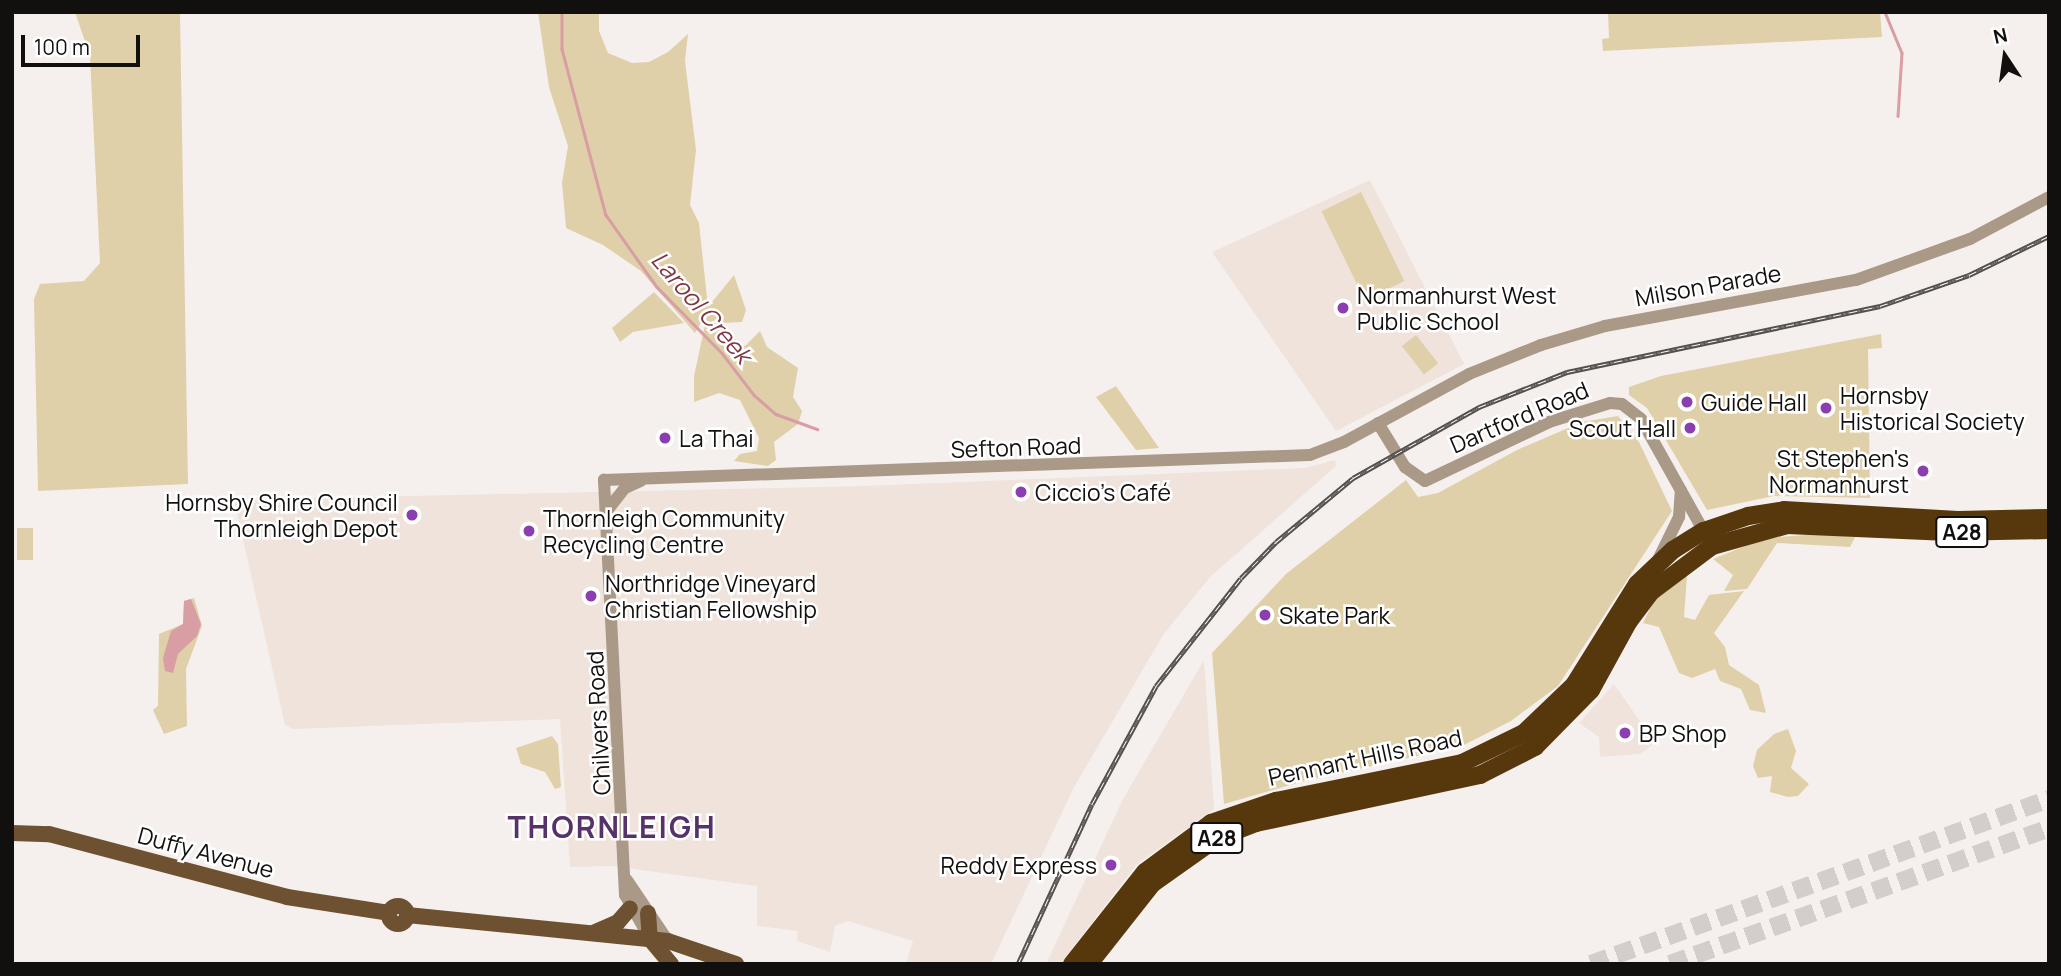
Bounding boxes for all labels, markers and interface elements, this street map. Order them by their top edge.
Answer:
scale bar [24,21,144,65]
north arrow [1970,21,2040,91]
text: N [1991,21,2010,50]
text: 100 m [34,33,90,61]
water label: Larool Creek [646,245,758,369]
street label: Milson Parade [1633,259,1783,311]
place label: Normanhurst West Public School [1357,281,1556,335]
marker: Normanhurst West Public School [1335,300,1351,316]
street label: Dartford Road [1446,375,1592,459]
place label: Hornsby Historical Society [1840,381,2025,435]
place label: Guide Hall [1701,388,1807,416]
marker: Guide Hall [1679,394,1695,410]
marker: Hornsby Historical Society [1818,400,1834,416]
place label: Scout Hall [1569,414,1676,442]
marker: Scout Hall [1682,420,1698,436]
place label: La Thai [679,424,754,452]
marker: La Thai [657,430,673,446]
street label: Sefton Road [950,431,1082,463]
place label: St Stephen's Normanhurst [1769,444,1909,498]
marker: St Stephen's Normanhurst [1915,463,1931,479]
place label: Ciccio's Café [1035,478,1170,506]
marker: Ciccio's Café [1013,484,1029,500]
place label: Hornsby Shire Council Thornleigh Depot [165,488,398,542]
place label: Thornleigh Community Recycling Centre [543,504,785,558]
marker: Hornsby Shire Council Thornleigh Depot [404,507,420,523]
road number: A28 [1934,514,1990,550]
marker: Thornleigh Community Recycling Centre [521,523,537,539]
place label: Northridge Vineyard Christian Fellowship [605,569,817,623]
marker: Northridge Vineyard Christian Fellowship [583,588,599,604]
place label: Skate Park [1279,601,1390,629]
marker: Skate Park [1257,607,1273,623]
street label: Chilvers Road [580,650,616,796]
place label: BP Shop [1639,719,1727,747]
street label: Pennant Hills Road [1266,723,1464,791]
marker: BP Shop [1617,725,1633,741]
district label: THORNLEIGH [509,809,715,845]
road number: A28 [1189,820,1245,856]
street label: Duffy Avenue [135,821,277,883]
place label: Reddy Express [941,851,1097,879]
marker: Reddy Express [1103,857,1119,873]

